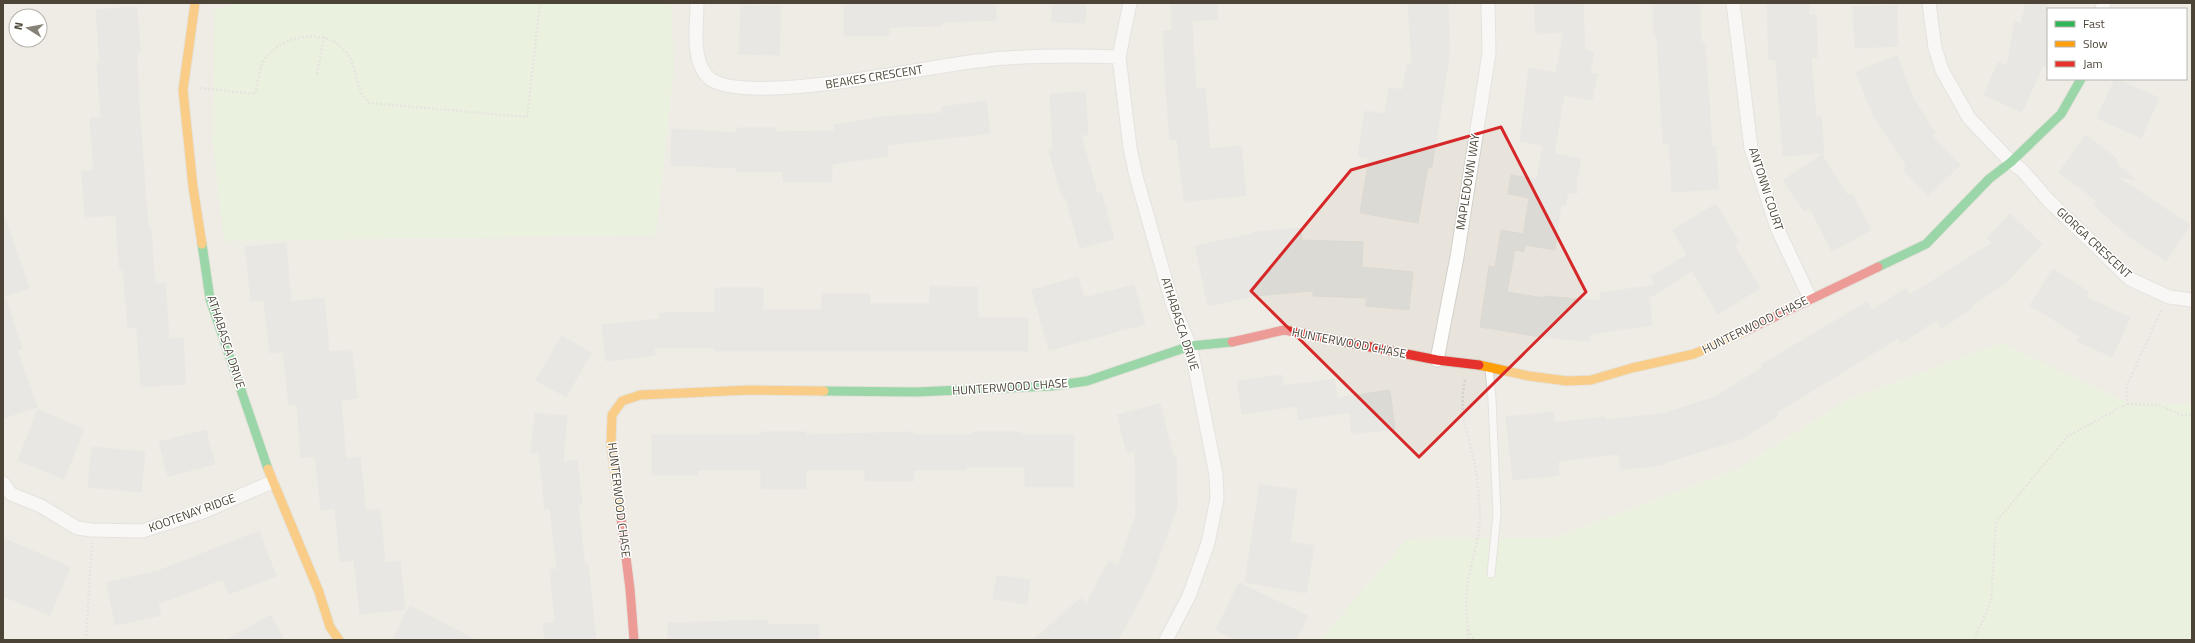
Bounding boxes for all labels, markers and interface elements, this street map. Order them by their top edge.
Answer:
north arrow [8,8,48,48]
legend [2047,8,2187,80]
text: Fast [2083,14,2106,33]
text: N [10,21,27,31]
text: Slow [2083,34,2108,53]
text: Jam [2083,54,2103,73]
street label: BEAKES CRESCENT [824,59,925,94]
street label: MAPLEDOWN WAY [1451,132,1485,231]
street label: ANTONNI COURT [1744,145,1789,234]
street label: GIORGA CRESCENT [2052,202,2137,283]
street label: ATHABASCA DRIVE [1156,275,1205,373]
street label: HUNTERWOOD CHASE [1698,290,1811,359]
street label: ATHABASCA DRIVE [202,293,251,391]
street label: HUNTERWOOD CHASE [1290,322,1408,363]
street label: HUNTERWOOD CHASE [951,373,1069,400]
street label: HUNTERWOOD CHASE [603,441,636,559]
street label: KOOTENAY RIDGE [146,488,238,537]

